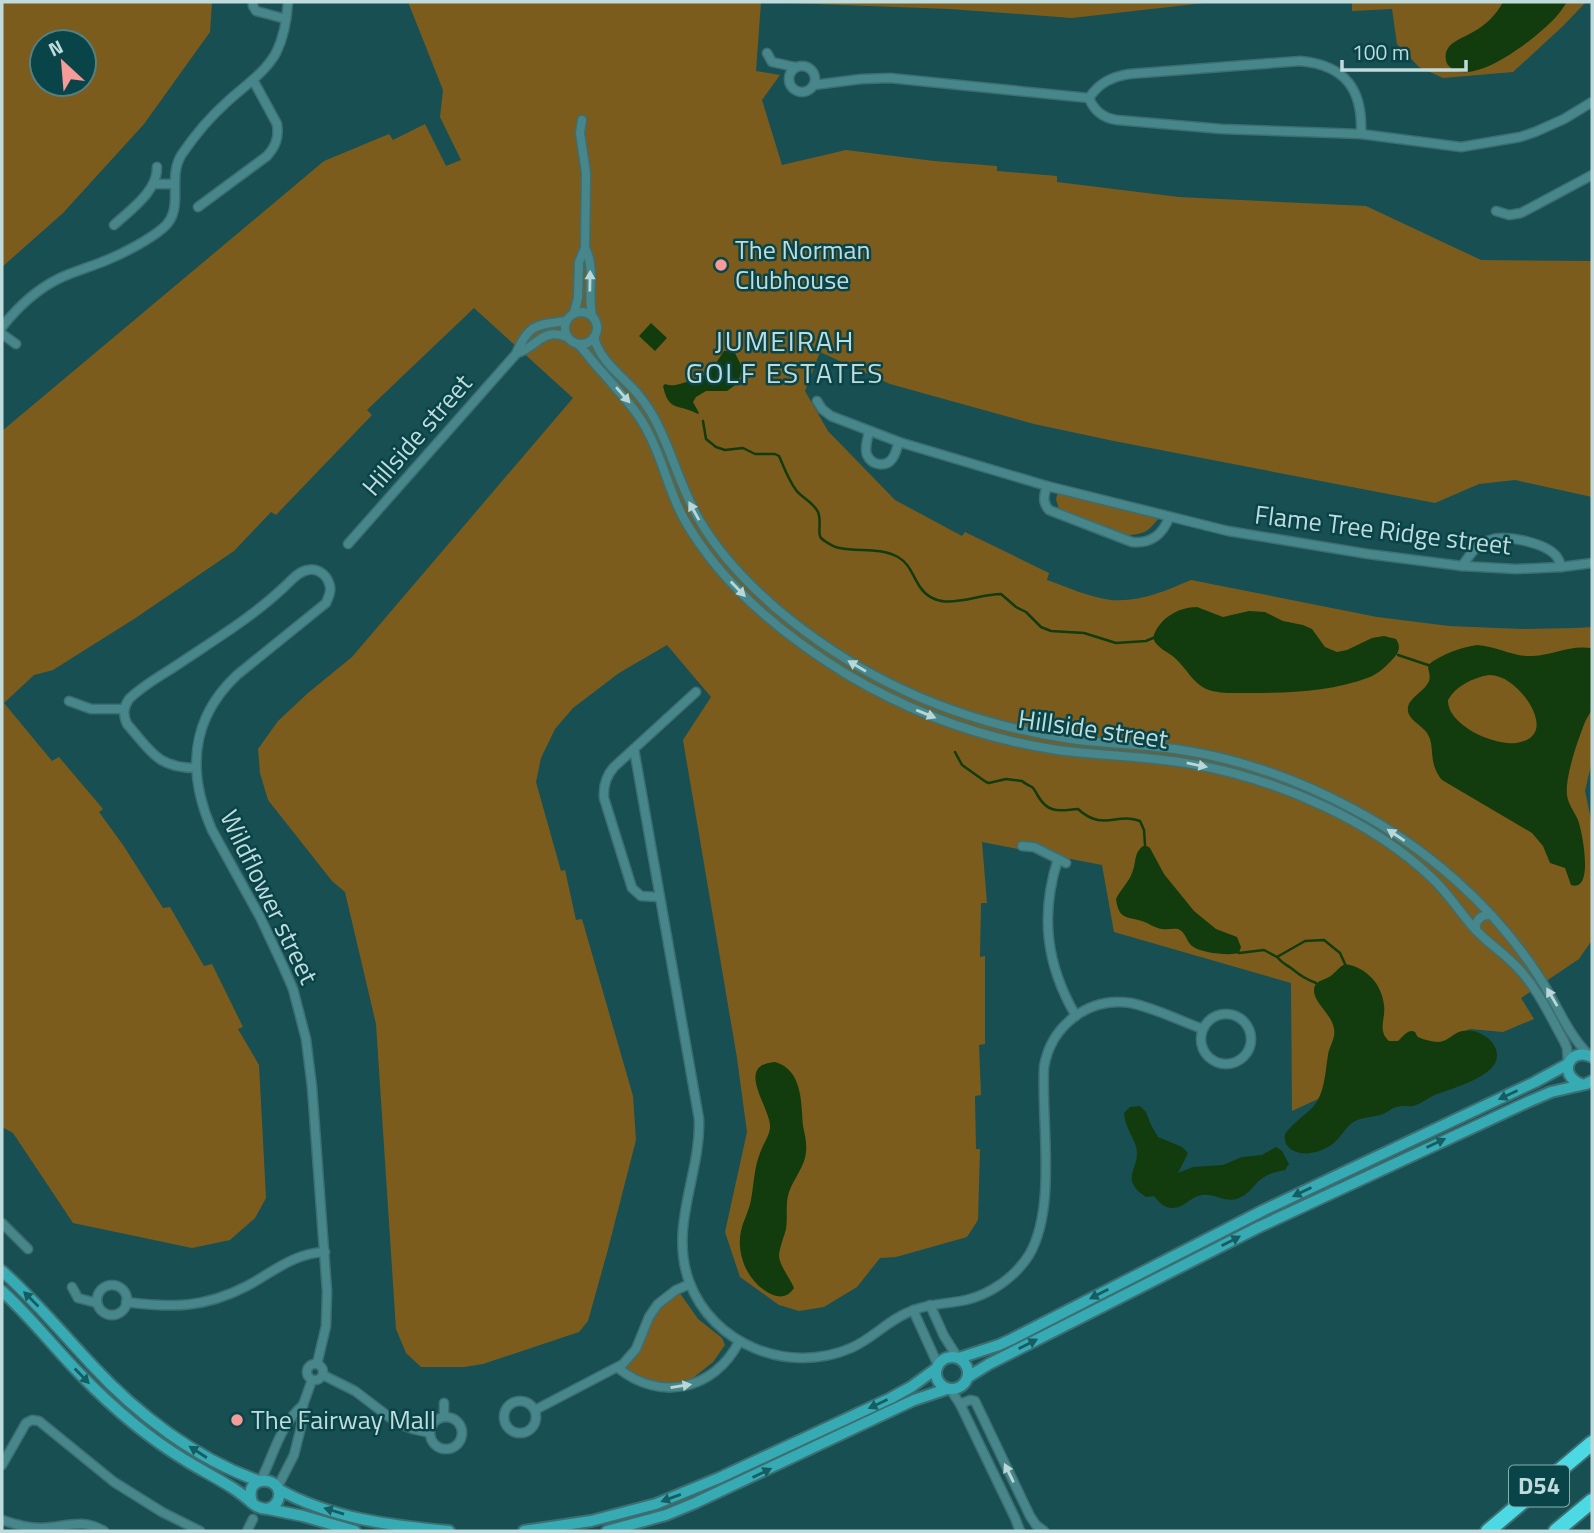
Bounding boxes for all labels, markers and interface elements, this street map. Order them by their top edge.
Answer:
north arrow [28,28,98,98]
scale bar [1342,28,1466,72]
text: N [43,31,68,63]
text: 100 m [1352,36,1409,68]
place label: The Norman Clubhouse [735,230,870,299]
marker: The Norman Clubhouse [713,257,729,273]
one-way arrow [584,270,596,292]
district label: JUMEIRAH GOLF ESTATES [686,319,884,394]
street label: Hillside street [352,365,481,504]
one-way arrow [615,387,630,404]
street label: Flame Tree Ridge street [1252,494,1514,565]
one-way arrow [689,501,700,521]
one-way arrow [730,580,746,597]
one-way arrow [848,660,867,672]
street label: Hillside street [1016,699,1171,758]
one-way arrow [916,708,937,719]
one-way arrow [1186,760,1208,771]
street label: Wildflower street [210,803,329,990]
one-way arrow [1386,828,1405,841]
one-way arrow [1545,988,1558,1007]
one-way arrow [1498,1089,1518,1101]
one-way arrow [1426,1138,1446,1149]
one-way arrow [1292,1186,1312,1198]
one-way arrow [1221,1236,1241,1247]
one-way arrow [1089,1288,1108,1300]
one-way arrow [23,1291,39,1307]
one-way arrow [1018,1339,1038,1350]
one-way arrow [74,1367,90,1384]
one-way arrow [670,1380,692,1391]
one-way arrow [868,1398,888,1409]
place label: The Fairway Mall [251,1400,436,1439]
marker: The Fairway Mall [229,1412,245,1428]
one-way arrow [189,1445,207,1459]
one-way arrow [1004,1463,1015,1483]
road number: D54 [1509,1466,1569,1506]
one-way arrow [752,1467,772,1478]
one-way arrow [661,1493,682,1504]
one-way arrow [324,1505,345,1516]

